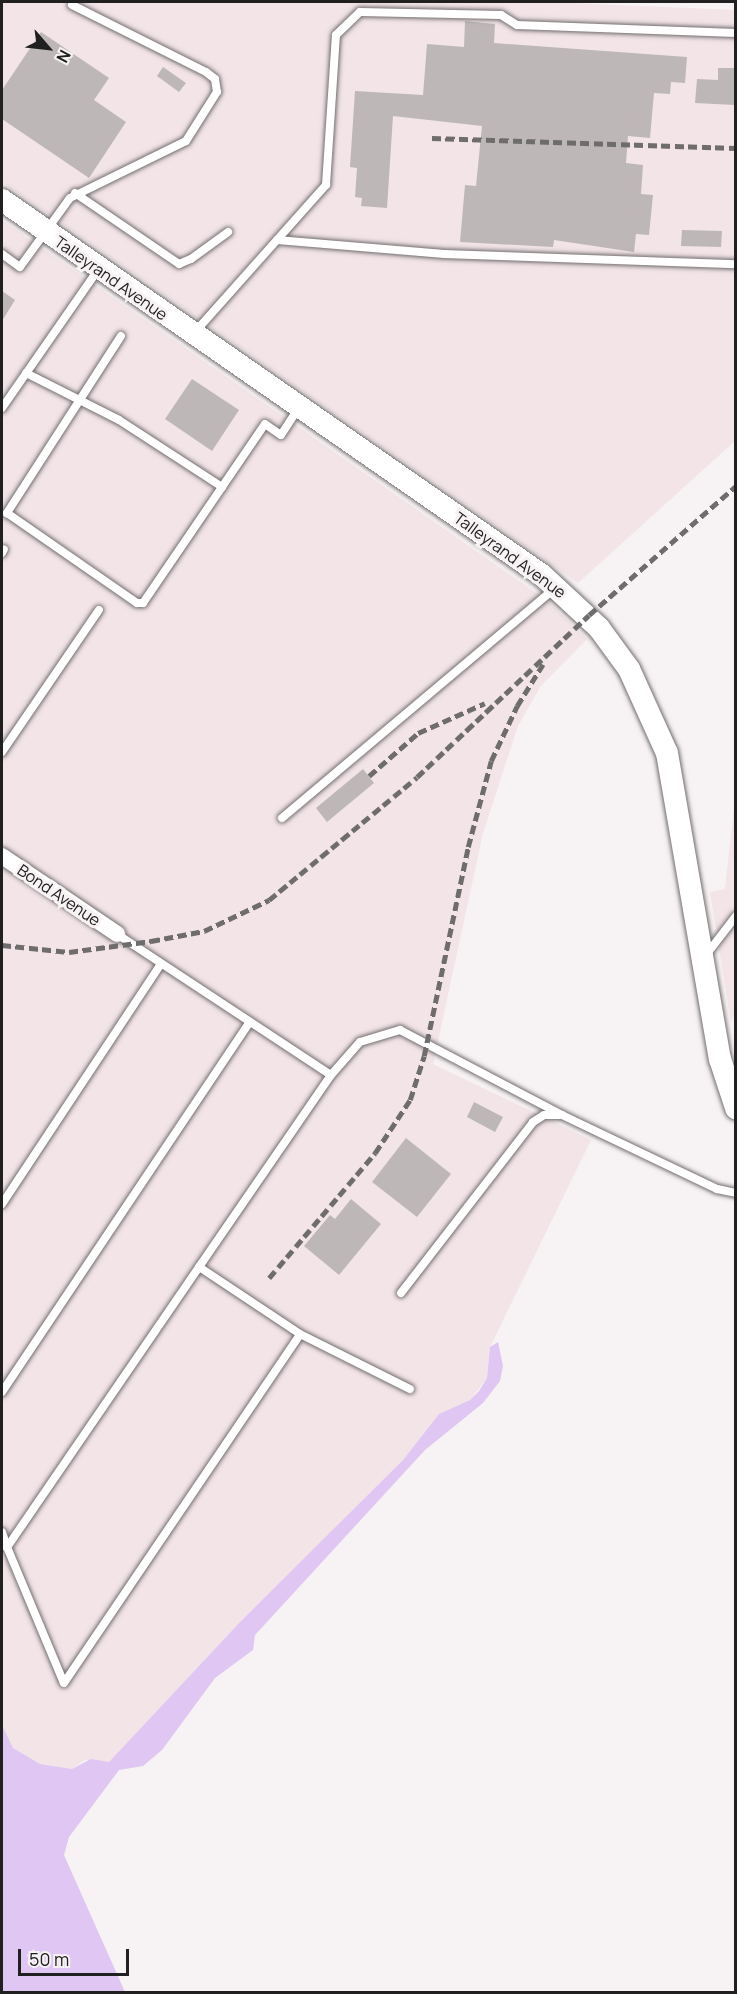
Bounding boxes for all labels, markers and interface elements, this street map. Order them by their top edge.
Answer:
north arrow [18,18,78,78]
text: N [51,46,76,67]
street label: Talleyrand Avenue [51,232,171,324]
street label: Talleyrand Avenue [450,508,570,602]
street label: Bond Avenue [14,860,104,930]
scale bar [21,1937,132,1975]
text: 50 m [29,1947,69,1971]

